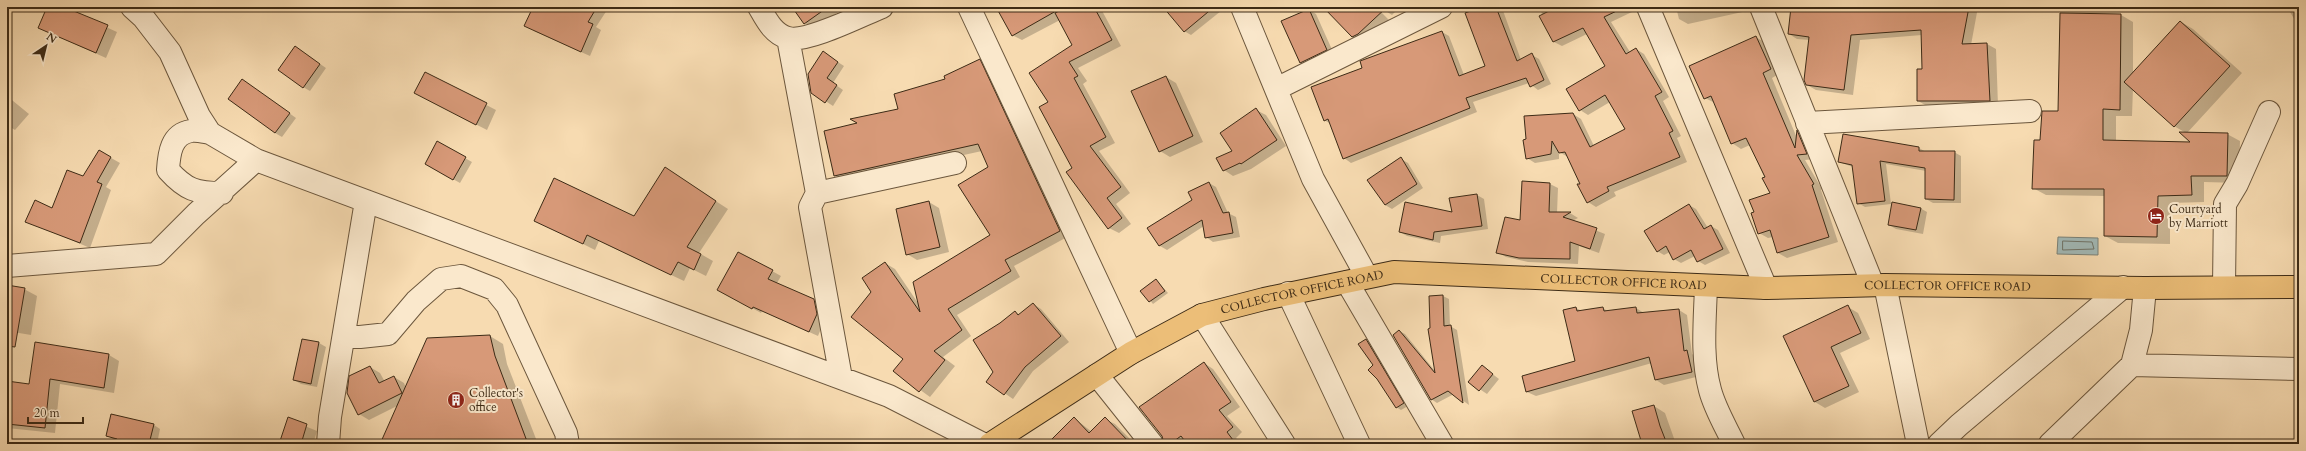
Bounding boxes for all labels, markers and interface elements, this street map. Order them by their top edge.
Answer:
north arrow [26,26,66,66]
text: N [43,29,60,47]
place label: Courtyard by Marriott [2169,201,2228,231]
hotel icon: Courtyard by Marriott [2146,206,2166,226]
street label: COLLECTOR OFFICE ROAD [1219,266,1385,318]
street label: COLLECTOR OFFICE ROAD [1540,270,1707,293]
street label: COLLECTOR OFFICE ROAD [1864,277,2031,295]
place label: Collector's office [469,385,523,415]
building icon: Collector's office [446,390,466,410]
scale bar [28,399,83,425]
text: 20 m [34,405,61,421]

